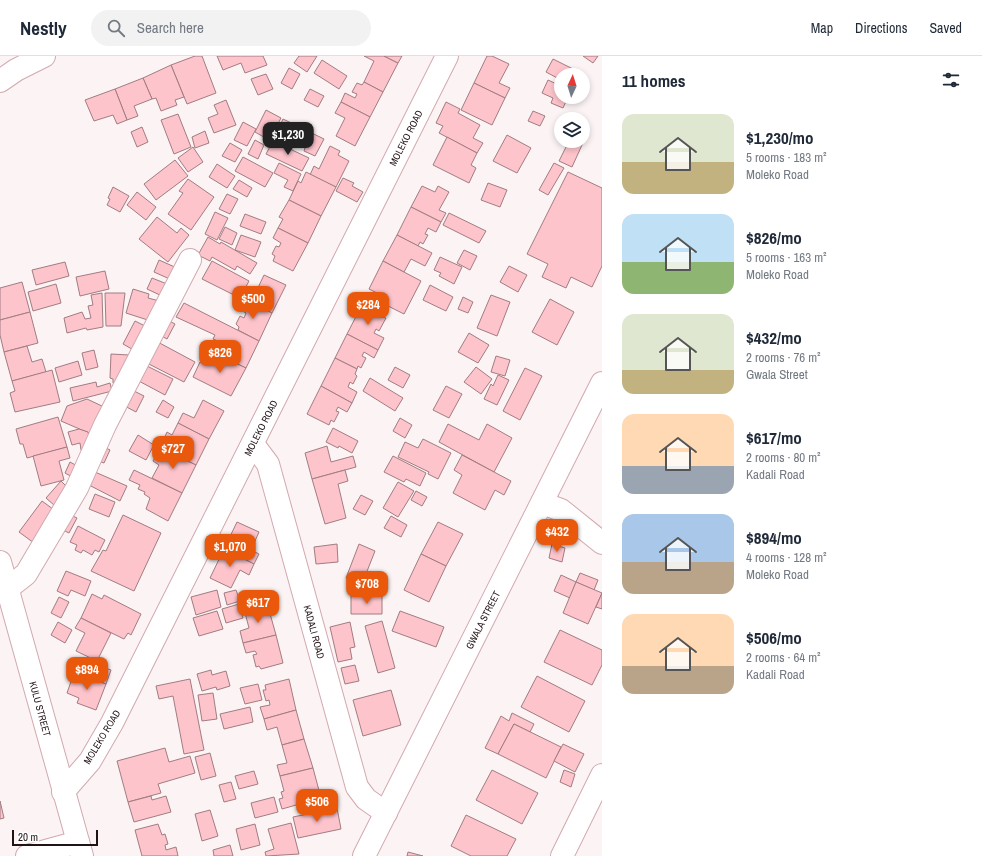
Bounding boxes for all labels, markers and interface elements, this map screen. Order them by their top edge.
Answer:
search box [91,10,371,46]
text: Nestly [20,15,67,41]
icon: search [105,17,127,39]
text: Search here [137,17,204,38]
text: Map [811,19,833,37]
text: Directions [855,19,907,37]
text: Saved [929,19,962,37]
north arrow [554,68,590,104]
map controls [554,68,590,148]
text: 11 homes [622,69,686,92]
icon: filters [940,69,962,91]
street label: MOLEKO ROAD [386,108,426,168]
button: layers [554,112,590,148]
pin: $1,230 [255,122,321,156]
text: $1,230 [272,126,304,143]
text: $1,230/mo [746,126,813,149]
icon: home [654,130,702,178]
text: 5 rooms · 183 m² [746,149,827,166]
text: Moleko Road [746,166,809,183]
text: $826/mo [746,226,802,249]
icon: home [654,230,702,278]
text: 5 rooms · 163 m² [746,249,827,266]
text: Moleko Road [746,266,809,283]
pin: $500 [229,286,277,320]
text: $500 [241,290,265,307]
pin: $284 [344,292,392,326]
text: $284 [356,296,380,313]
text: $432/mo [746,326,802,349]
icon: home [654,330,702,378]
pin: $826 [196,340,244,374]
text: $826 [208,344,232,361]
text: 2 rooms · 76 m² [746,349,821,366]
text: Gwala Street [746,366,808,383]
street label: MOLEKO ROAD [241,398,281,458]
text: $617/mo [746,426,802,449]
icon: home [654,430,702,478]
pin: $727 [149,436,197,470]
text: $727 [161,440,185,457]
text: 2 rooms · 80 m² [746,449,821,466]
text: Kadali Road [746,466,805,483]
pin: $432 [533,519,581,553]
text: $432 [545,523,569,540]
text: $894/mo [746,526,802,549]
icon: home [654,530,702,578]
pin: $1,070 [197,534,263,568]
text: $1,070 [214,538,246,555]
text: 4 rooms · 128 m² [746,549,827,566]
text: Moleko Road [746,566,809,583]
pin: $708 [343,571,391,605]
text: $708 [355,575,379,592]
street label: GWALA STREET [463,589,503,651]
pin: $617 [234,590,282,624]
text: $617 [246,594,270,611]
street label: KADALI ROAD [301,604,327,660]
text: $506/mo [746,626,802,649]
icon: home [654,630,702,678]
text: 2 rooms · 64 m² [746,649,821,666]
pin: $894 [63,657,111,691]
text: $894 [75,661,99,678]
text: Kadali Road [746,666,805,683]
street label: KULU STREET [26,680,54,738]
street label: MOLEKO ROAD [81,707,123,767]
pin: $506 [293,789,341,823]
text: $506 [305,793,329,810]
scale bar [12,828,98,847]
text: 20 m [18,830,38,844]

